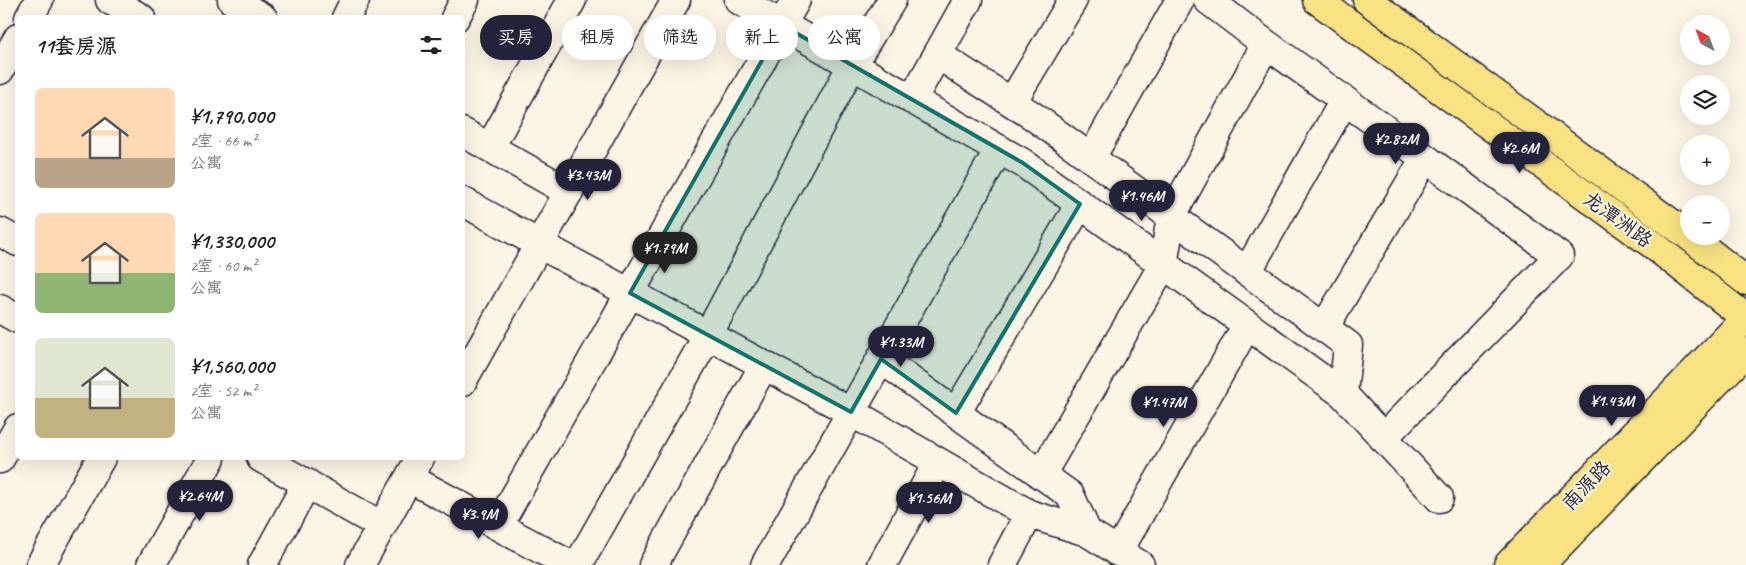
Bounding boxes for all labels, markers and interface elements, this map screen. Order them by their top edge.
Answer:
chip: 买房 [480,15,552,60]
chip: 租房 [562,15,634,60]
chip: 筛选 [644,15,716,60]
chip: 新上 [726,15,798,60]
chip: 公寓 [808,15,880,60]
north arrow [1680,15,1730,65]
map controls [1680,15,1730,245]
icon: filters [417,31,445,59]
text: 11套房源 [35,33,117,59]
button: layers [1680,75,1730,125]
text: ¥1,790,000 [190,103,274,129]
icon: home [75,108,135,168]
pin: ¥2.82M [1355,122,1437,165]
text: ¥2.82M [1374,129,1418,149]
text: 2室 · 66 m² [190,131,256,151]
pin: ¥2.6M [1485,132,1555,174]
button: + [1680,135,1730,185]
text: ¥2.6M [1502,138,1538,158]
text: 公寓 [190,153,222,173]
pin: ¥3.43M [547,158,629,201]
text: ¥3.43M [566,165,610,185]
pin: ¥1.46M [1101,180,1183,222]
text: ¥1.46M [1120,186,1164,206]
street label: 龙潭洲路 [1578,186,1658,254]
button: − [1680,195,1730,245]
text: ¥1,330,000 [190,228,274,254]
pin: ¥1.79M [624,232,706,274]
icon: home [75,233,135,293]
text: ¥1.79M [643,238,687,258]
text: 2室 · 60 m² [190,256,256,276]
text: 公寓 [190,278,222,298]
pin: ¥1.33M [860,326,942,368]
text: ¥1.33M [879,332,923,352]
text: ¥1,560,000 [190,353,274,379]
icon: home [75,358,135,418]
text: 2室 · 52 m² [190,381,256,401]
pin: ¥1.43M [1571,384,1653,427]
pin: ¥1.47M [1123,386,1205,428]
text: ¥1.43M [1590,391,1634,411]
text: ¥1.47M [1142,392,1186,412]
text: 公寓 [190,403,222,423]
street label: 南源路 [1557,454,1617,516]
pin: ¥2.64M [159,480,241,522]
pin: ¥1.56M [888,482,970,524]
text: ¥2.64M [178,486,222,506]
text: ¥1.56M [907,488,951,508]
pin: ¥3.9M [444,498,514,540]
text: ¥3.9M [461,504,497,524]

